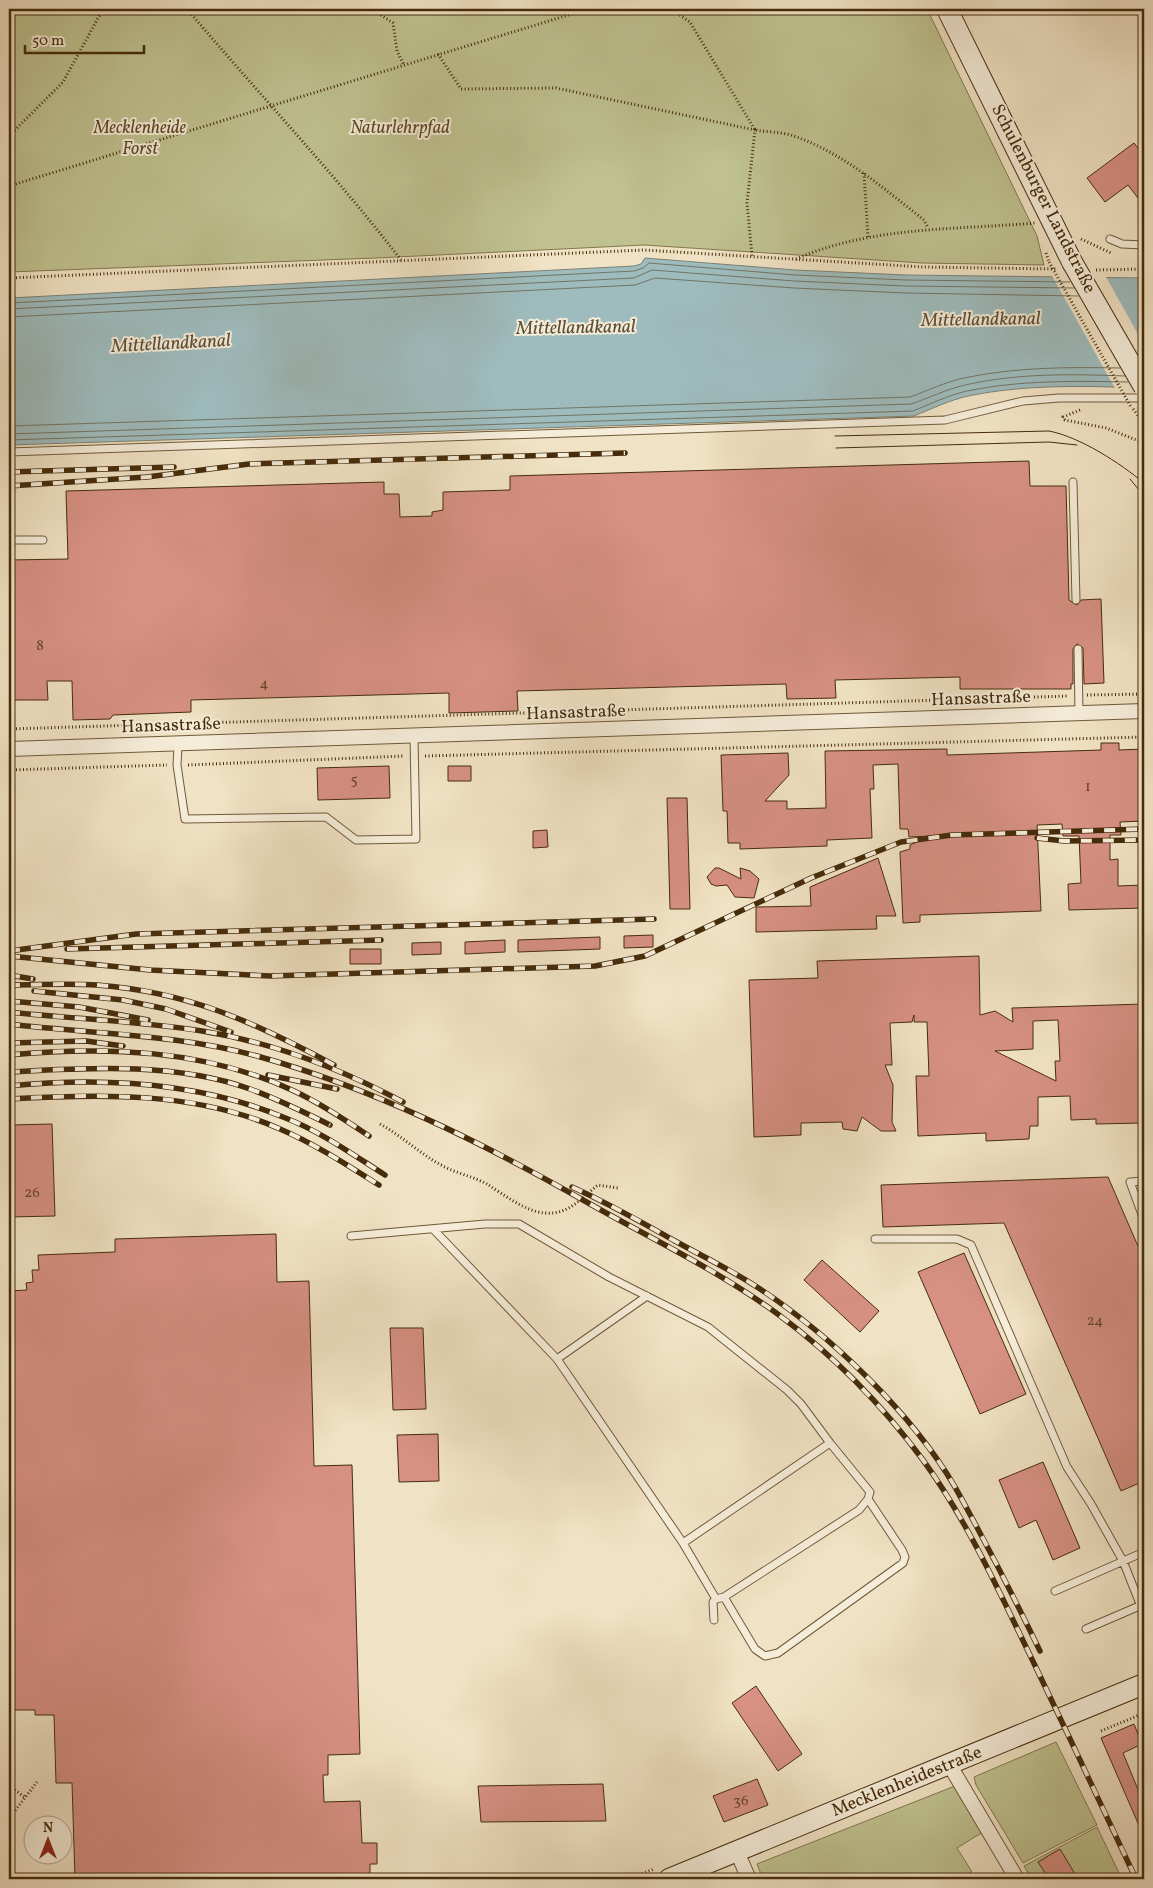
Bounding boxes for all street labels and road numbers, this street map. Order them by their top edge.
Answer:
street label: Schulenburger Landstraße [984,100,1102,298]
street label: Hansastraße [931,685,1031,713]
street label: Hansastraße [526,699,626,727]
street label: Hansastraße [121,712,221,740]
street label: Mecklenheidestraße [828,1740,986,1824]

